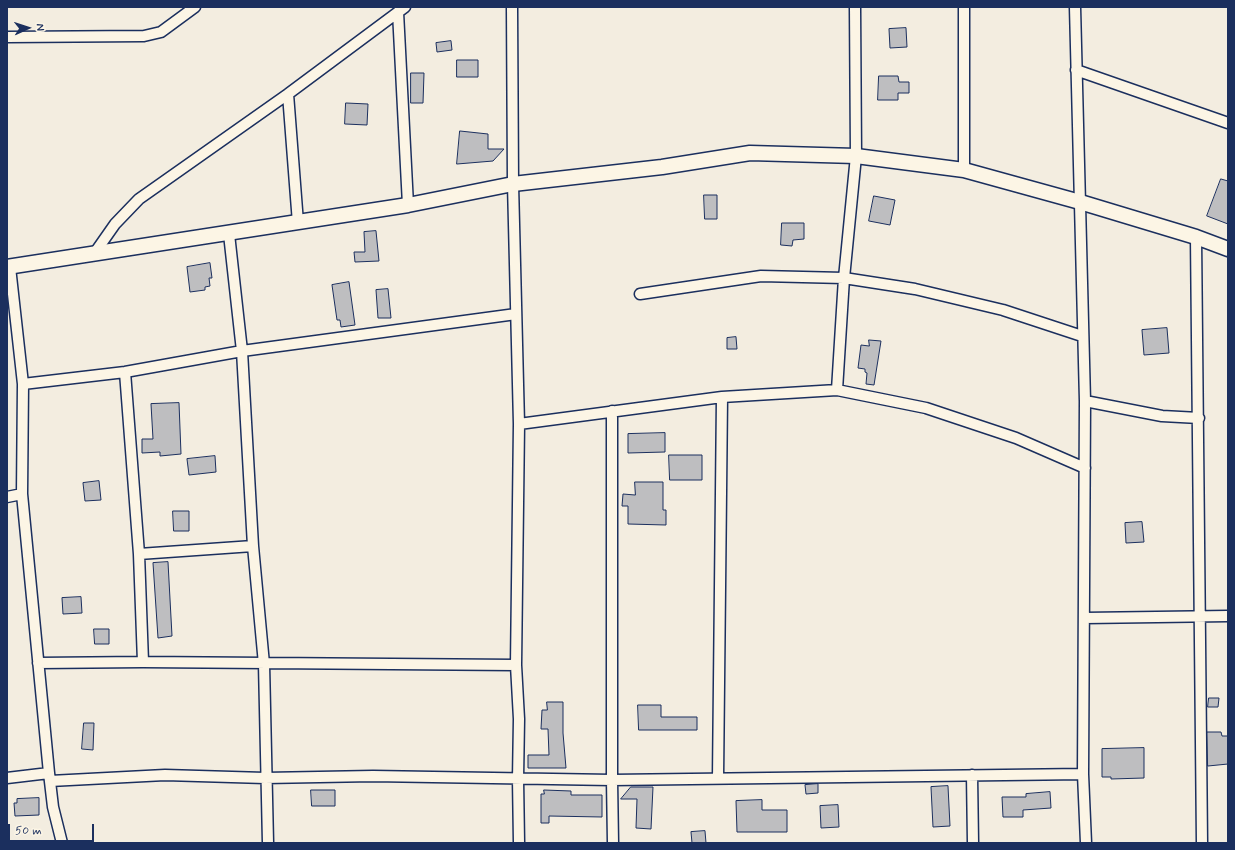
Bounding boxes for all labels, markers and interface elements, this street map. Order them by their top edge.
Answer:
north arrow [8,8,48,48]
text: N [33,23,47,31]
scale bar [10,816,96,842]
text: 50 m [15,823,42,839]

